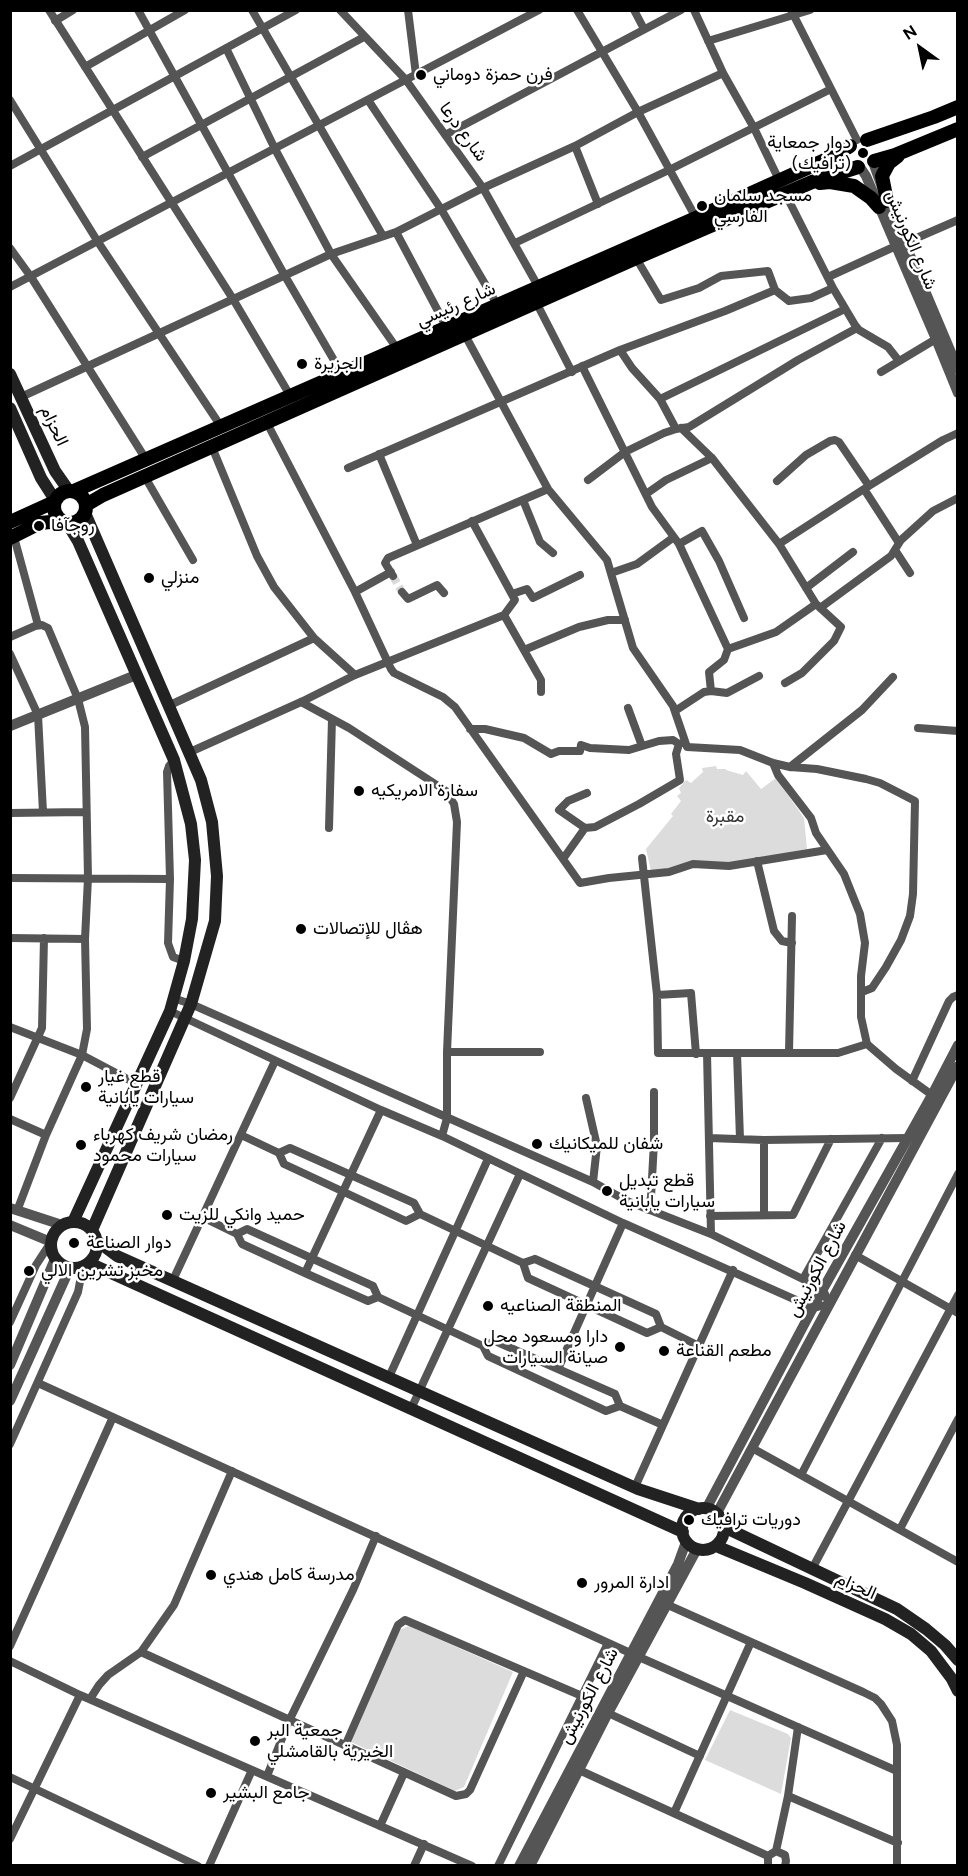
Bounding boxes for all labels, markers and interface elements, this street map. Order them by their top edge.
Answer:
north arrow [890,18,950,78]
text: N [900,21,920,44]
place label: فرن حمزة دوماني [433,64,553,86]
marker: فرن حمزة دوماني [414,68,428,82]
street label: شارع درعا [434,98,492,166]
place label: دوار جمعاية (ترافيك) [767,132,851,174]
marker: دوار جمعاية (ترافيك) [856,146,870,160]
place label: مسجد سلمان الفارسي [714,185,812,228]
street label: شارع الكورنيش [880,187,942,293]
marker: مسجد سلمان الفارسي [695,199,709,213]
street label: شارع رئيسي [413,278,499,332]
place label: الجزيرة [314,353,363,375]
marker: الجزيرة [295,357,309,371]
street label: الحزام [35,402,73,450]
place label: روجآفا [51,515,95,537]
marker: روجآفا [32,519,46,533]
place label: منزلي [161,567,199,589]
marker: منزلي [142,571,156,585]
place label: سفارة الامريكيه [371,780,478,802]
marker: سفارة الامريكيه [352,784,366,798]
park label: مقبرة [706,806,744,828]
place label: هڤال للإتصالات [313,918,423,940]
marker: هڤال للإتصالات [294,922,308,936]
place label: قطع غيار سيارات يابانية [98,1066,194,1108]
marker: قطع غيار سيارات يابانية [79,1080,93,1094]
place label: رمضان شريف كهرباء سيارات محمود [93,1124,233,1166]
place label: شفان للميكانيك [549,1133,663,1155]
marker: شفان للميكانيك [530,1137,544,1151]
marker: رمضان شريف كهرباء سيارات محمود [74,1138,88,1152]
place label: قطع تبديل سيارات يابانية [619,1170,715,1212]
marker: قطع تبديل سيارات يابانية [600,1184,614,1198]
place label: حميد وانكي للزيت [179,1204,305,1226]
marker: حميد وانكي للزيت [160,1208,174,1222]
street label: شارع الكورنيش [783,1217,851,1321]
place label: دوار الصناعة [86,1232,172,1254]
marker: دوار الصناعة [67,1236,81,1250]
place label: مخبز تشرين الالي [41,1260,163,1282]
marker: مخبز تشرين الالي [22,1264,36,1278]
place label: المنطقة الصناعيه [500,1295,621,1317]
marker: المنطقة الصناعيه [481,1299,495,1313]
place label: دارا ومسعود محل صيانة السيارات [484,1326,608,1368]
marker: دارا ومسعود محل صيانة السيارات [613,1340,627,1354]
place label: مطعم القناعة [676,1340,772,1362]
marker: مطعم القناعة [657,1344,671,1358]
place label: دوريات ترافيك [701,1509,801,1531]
marker: دوريات ترافيك [682,1513,696,1527]
place label: مدرسة كامل هندي [223,1564,355,1586]
marker: مدرسة كامل هندي [204,1568,218,1582]
street label: الحزام [832,1568,880,1604]
place label: ادارة المرور [594,1572,669,1594]
marker: ادارة المرور [575,1576,589,1590]
street label: شارع الكورنيش [555,1644,623,1748]
place label: جمعية البر الخيرية بالقامشلي [267,1720,393,1762]
marker: جمعية البر الخيرية بالقامشلي [248,1734,262,1748]
place label: جامع البشير [223,1782,310,1804]
marker: جامع البشير [204,1786,218,1800]

